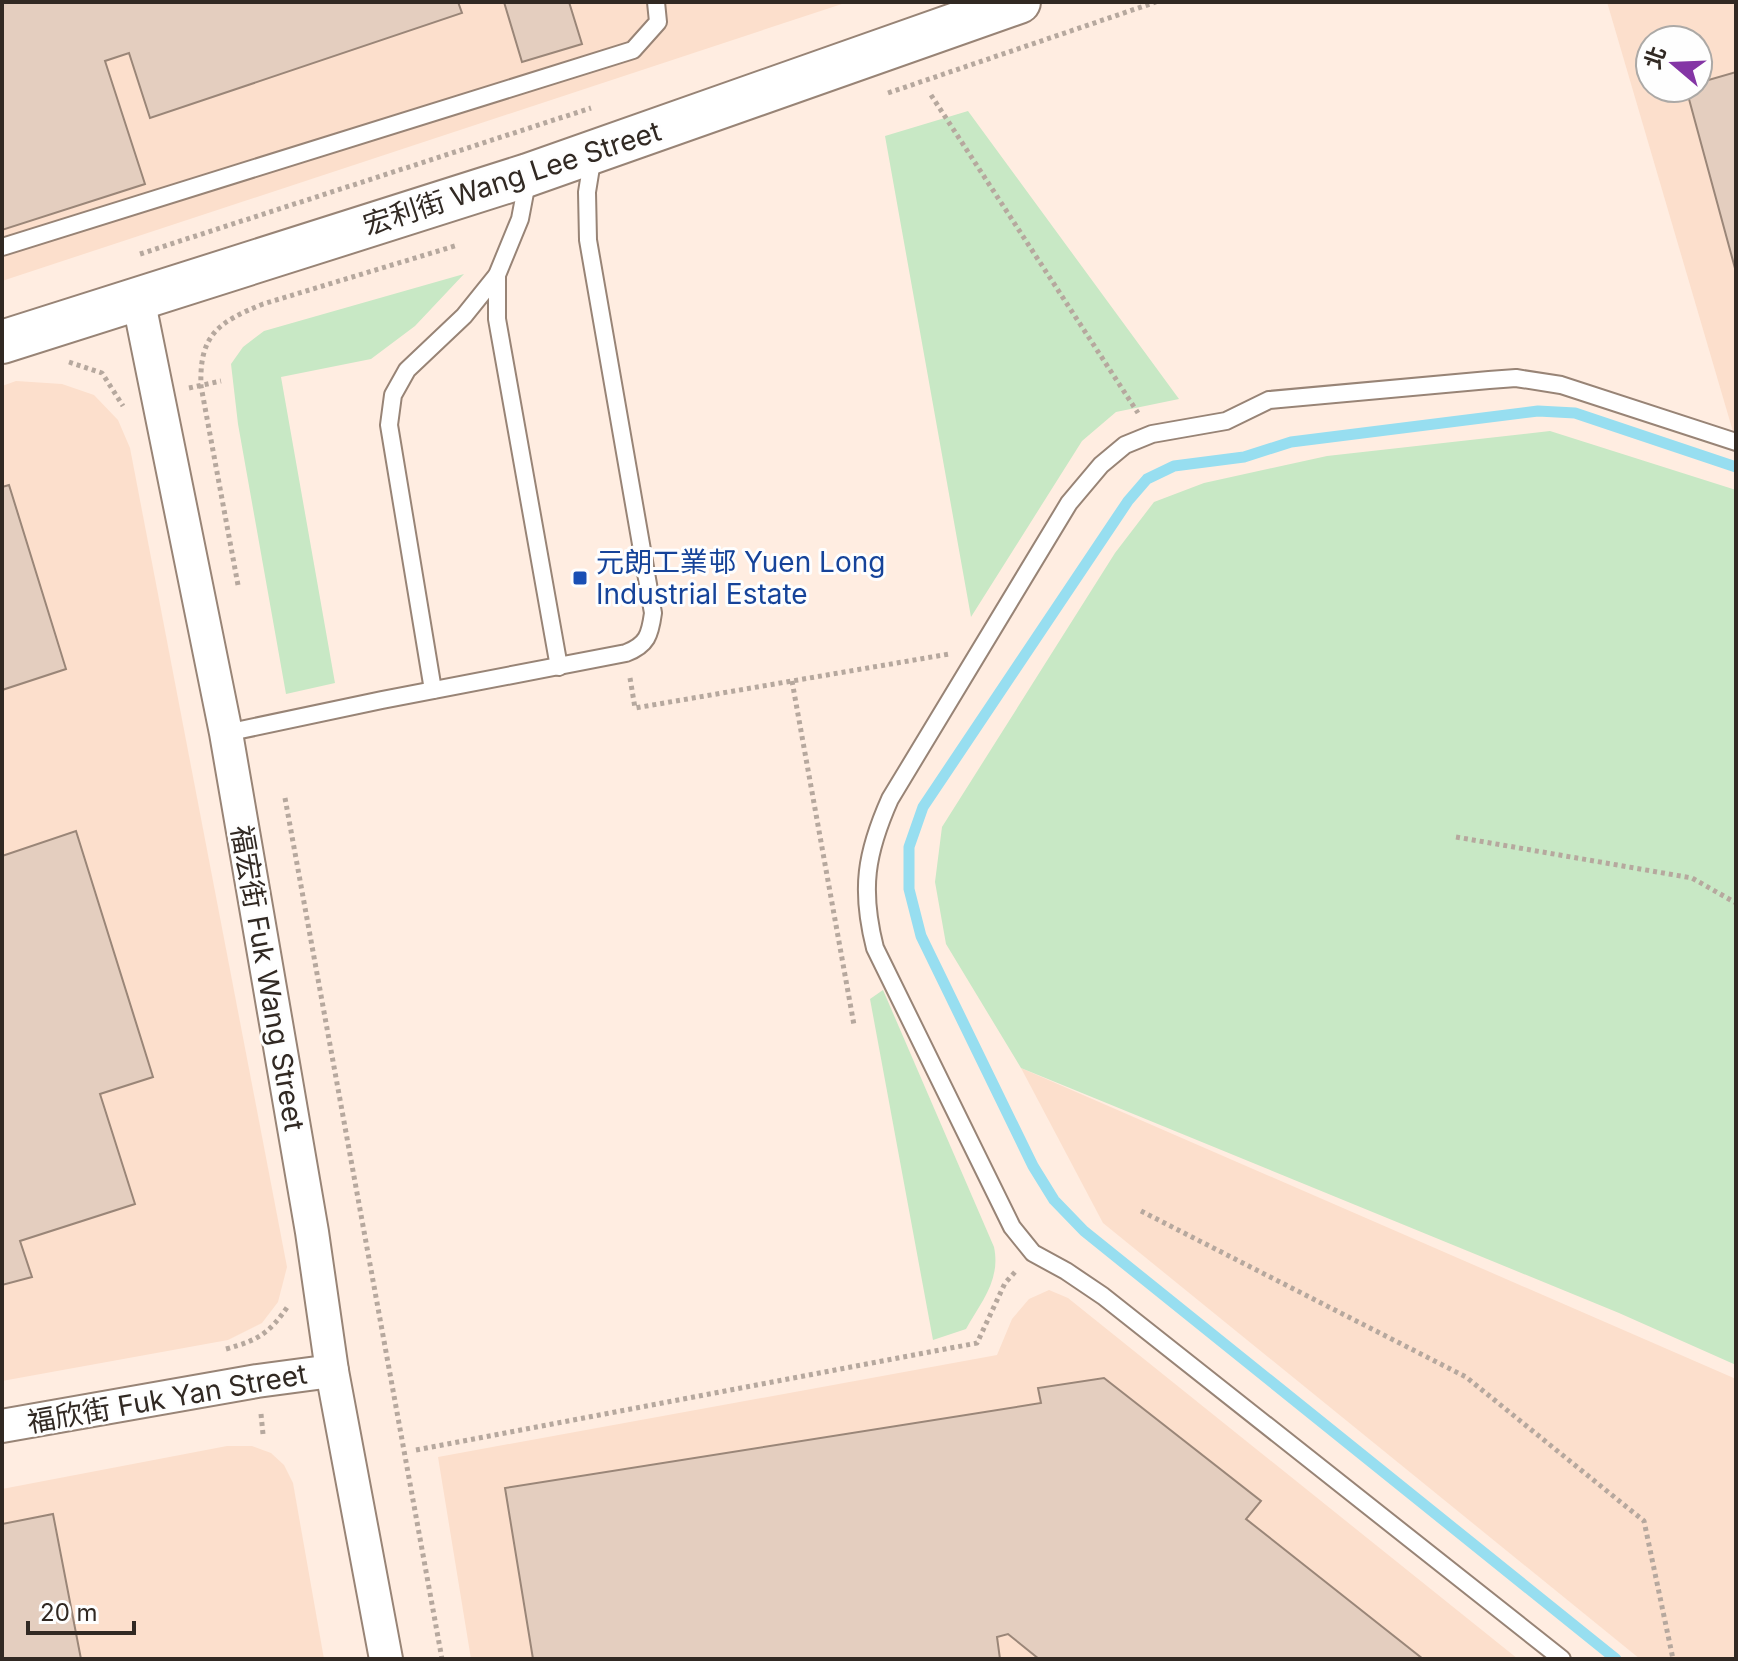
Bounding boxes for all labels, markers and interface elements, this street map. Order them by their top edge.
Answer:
north arrow [1634,24,1714,104]
text: 北 [1639,43,1671,72]
street label: 宏利街 Wang Lee Street [359,114,665,242]
place label: 元朗工業邨 Yuen Long Industrial Estate [596,545,885,611]
marker: 元朗工業邨 Yuen Long Industrial Estate [571,569,589,587]
street label: 福宏街 Fuk Wang Street [224,823,312,1133]
street label: 福欣街 Fuk Yan Street [24,1357,310,1439]
scale bar [28,1585,134,1635]
text: 20 m [40,1598,98,1627]

